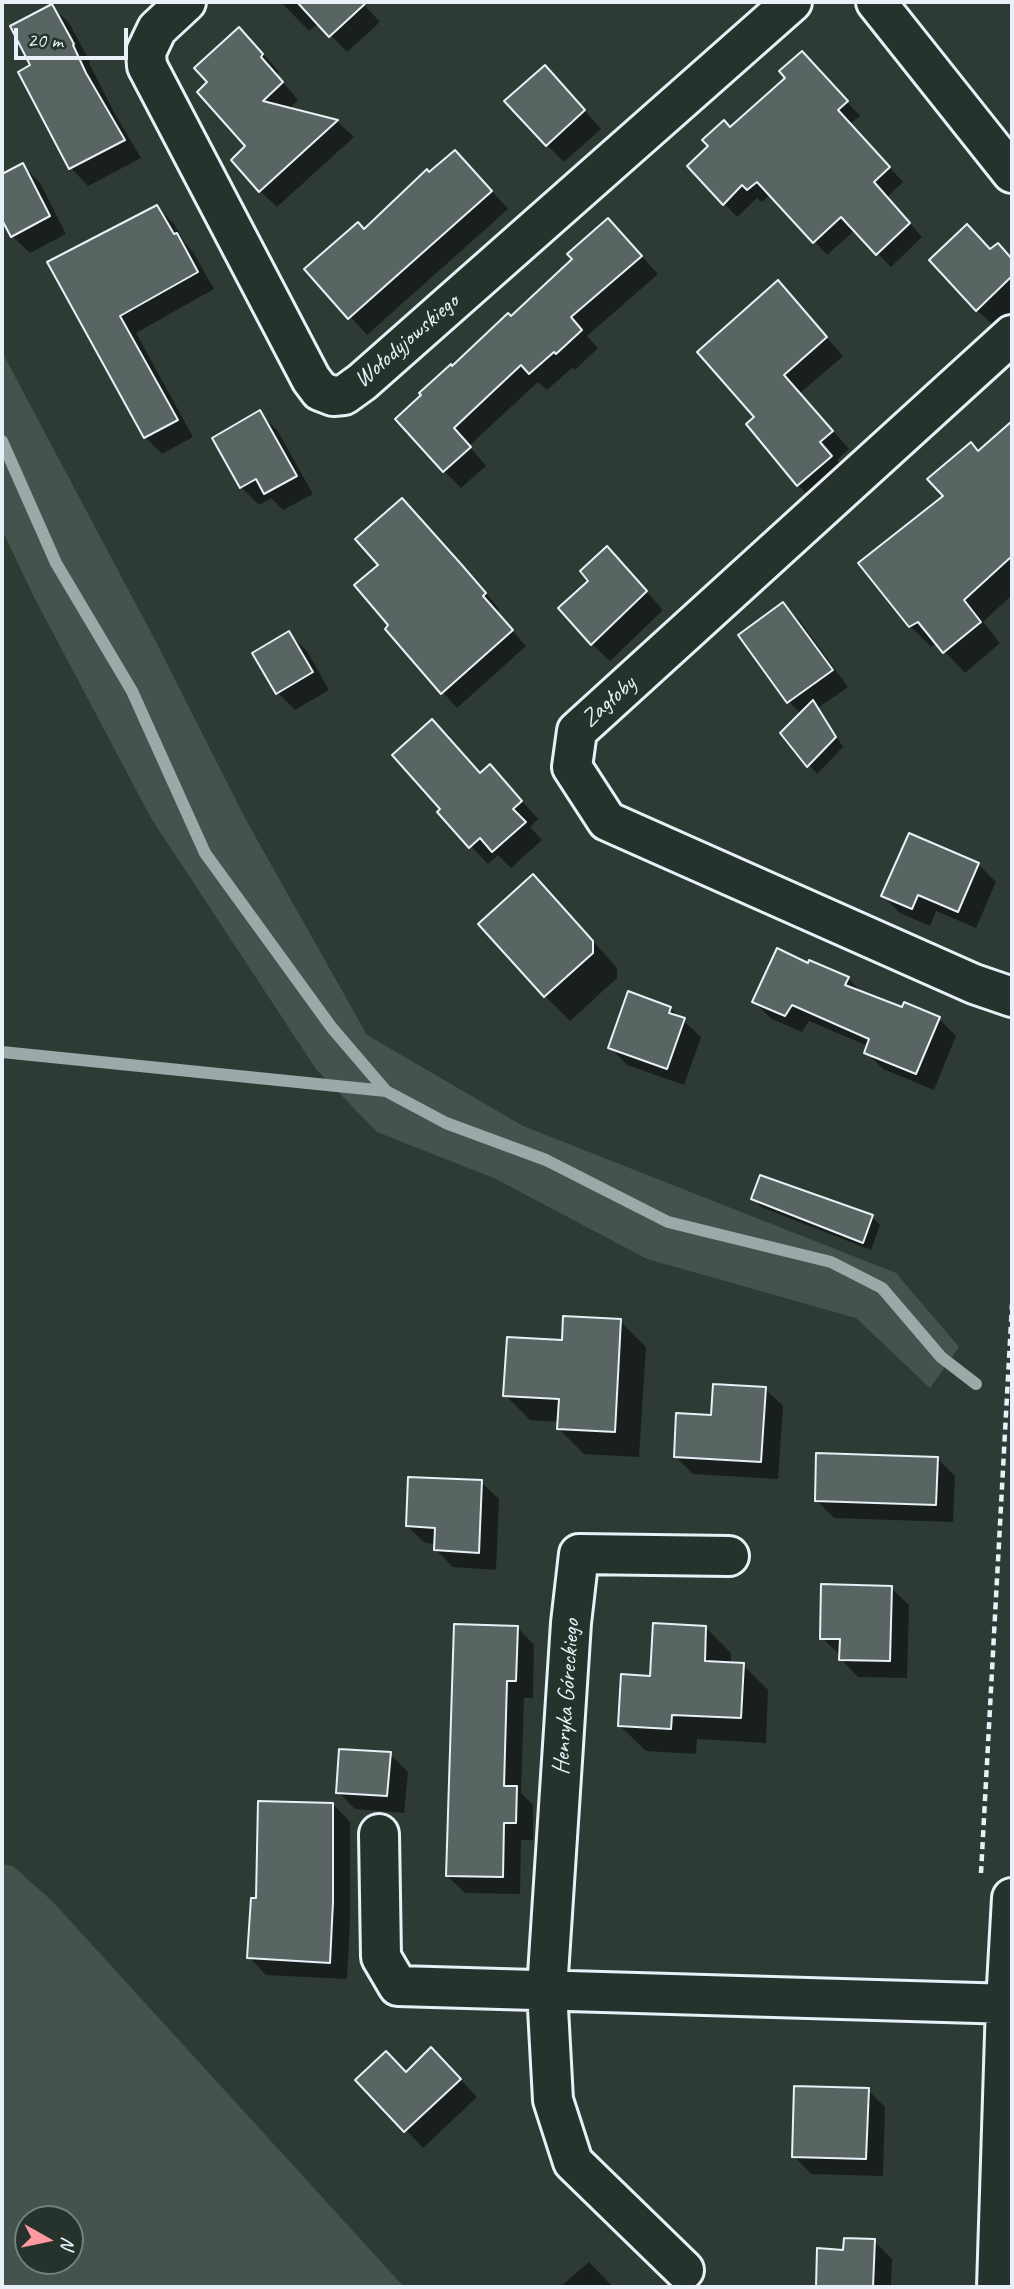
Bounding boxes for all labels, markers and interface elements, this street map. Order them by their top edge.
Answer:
scale bar [18,14,131,58]
text: 20 m [27,27,63,53]
street label: Wołodyjowskiego [349,288,465,394]
street label: Zagłoby [576,670,642,734]
street label: Henryka Góreckiego [547,1618,587,1776]
north arrow [14,2205,84,2275]
text: N [55,2235,81,2251]

